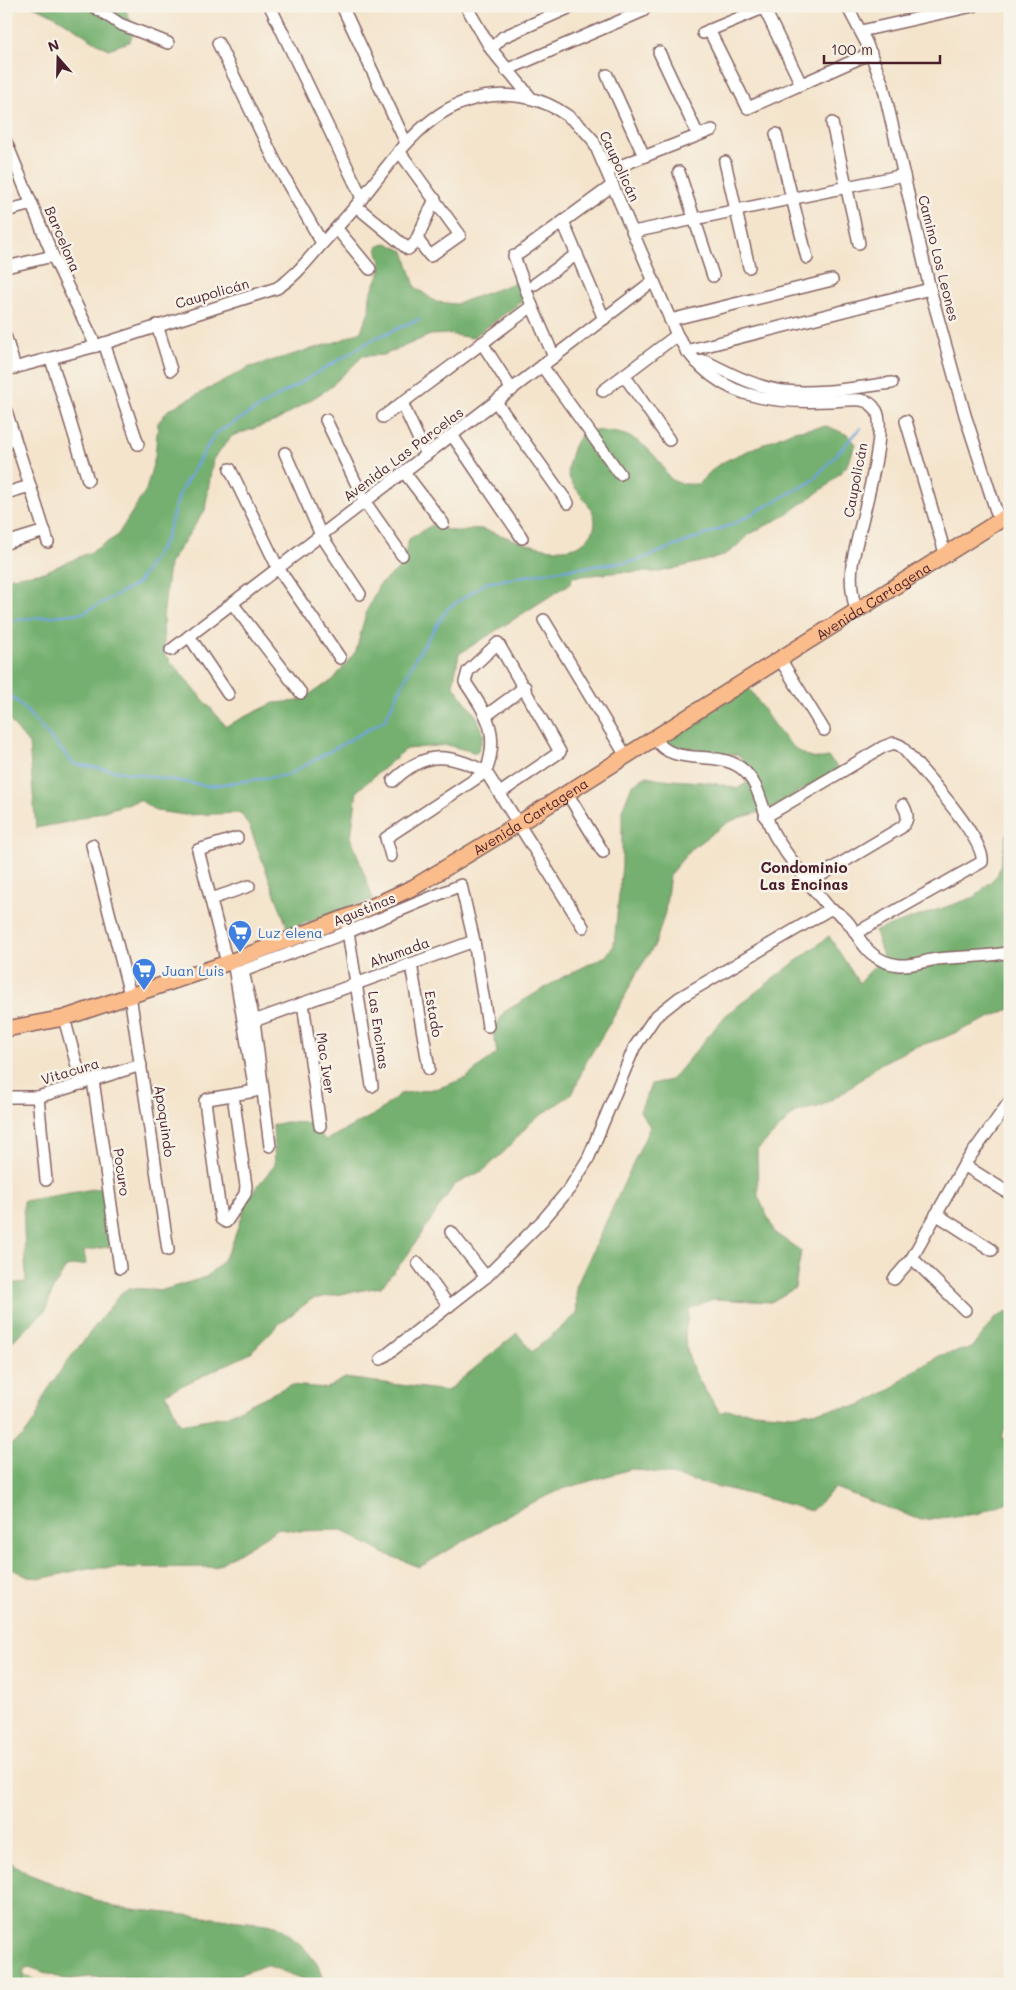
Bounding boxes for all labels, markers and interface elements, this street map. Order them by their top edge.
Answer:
north arrow [32,32,82,82]
scale bar [824,32,940,64]
text: N [45,35,62,56]
text: 100 m [831,39,873,59]
street label: Caupolicán [595,128,645,204]
street label: Camino Los Leones [914,193,964,323]
street label: Barcelona [41,203,85,275]
street label: Caupolicán [173,273,251,313]
street label: Avenida Las Parcelas [339,402,467,506]
street label: Caupolicán [838,441,872,519]
street label: Avenida Cartagena [812,557,934,644]
street label: Avenida Cartagena [469,773,591,859]
district label: Condominio Las Encinas [760,857,848,894]
street label: Agustinas [330,888,398,930]
supermarket icon: Luz elena [227,919,253,953]
place label: Luz elena [258,923,323,942]
street label: Ahumada [366,932,432,972]
supermarket icon: Juan Luis [131,957,157,991]
place label: Juan Luis [162,961,224,980]
street label: Estado [421,989,447,1039]
street label: Las Encinas [364,990,394,1070]
street label: Mac Iver [312,1031,340,1095]
street label: Vitacura [39,1053,101,1089]
street label: Apoquindo [151,1084,179,1158]
street label: Pocuro [109,1147,135,1197]

